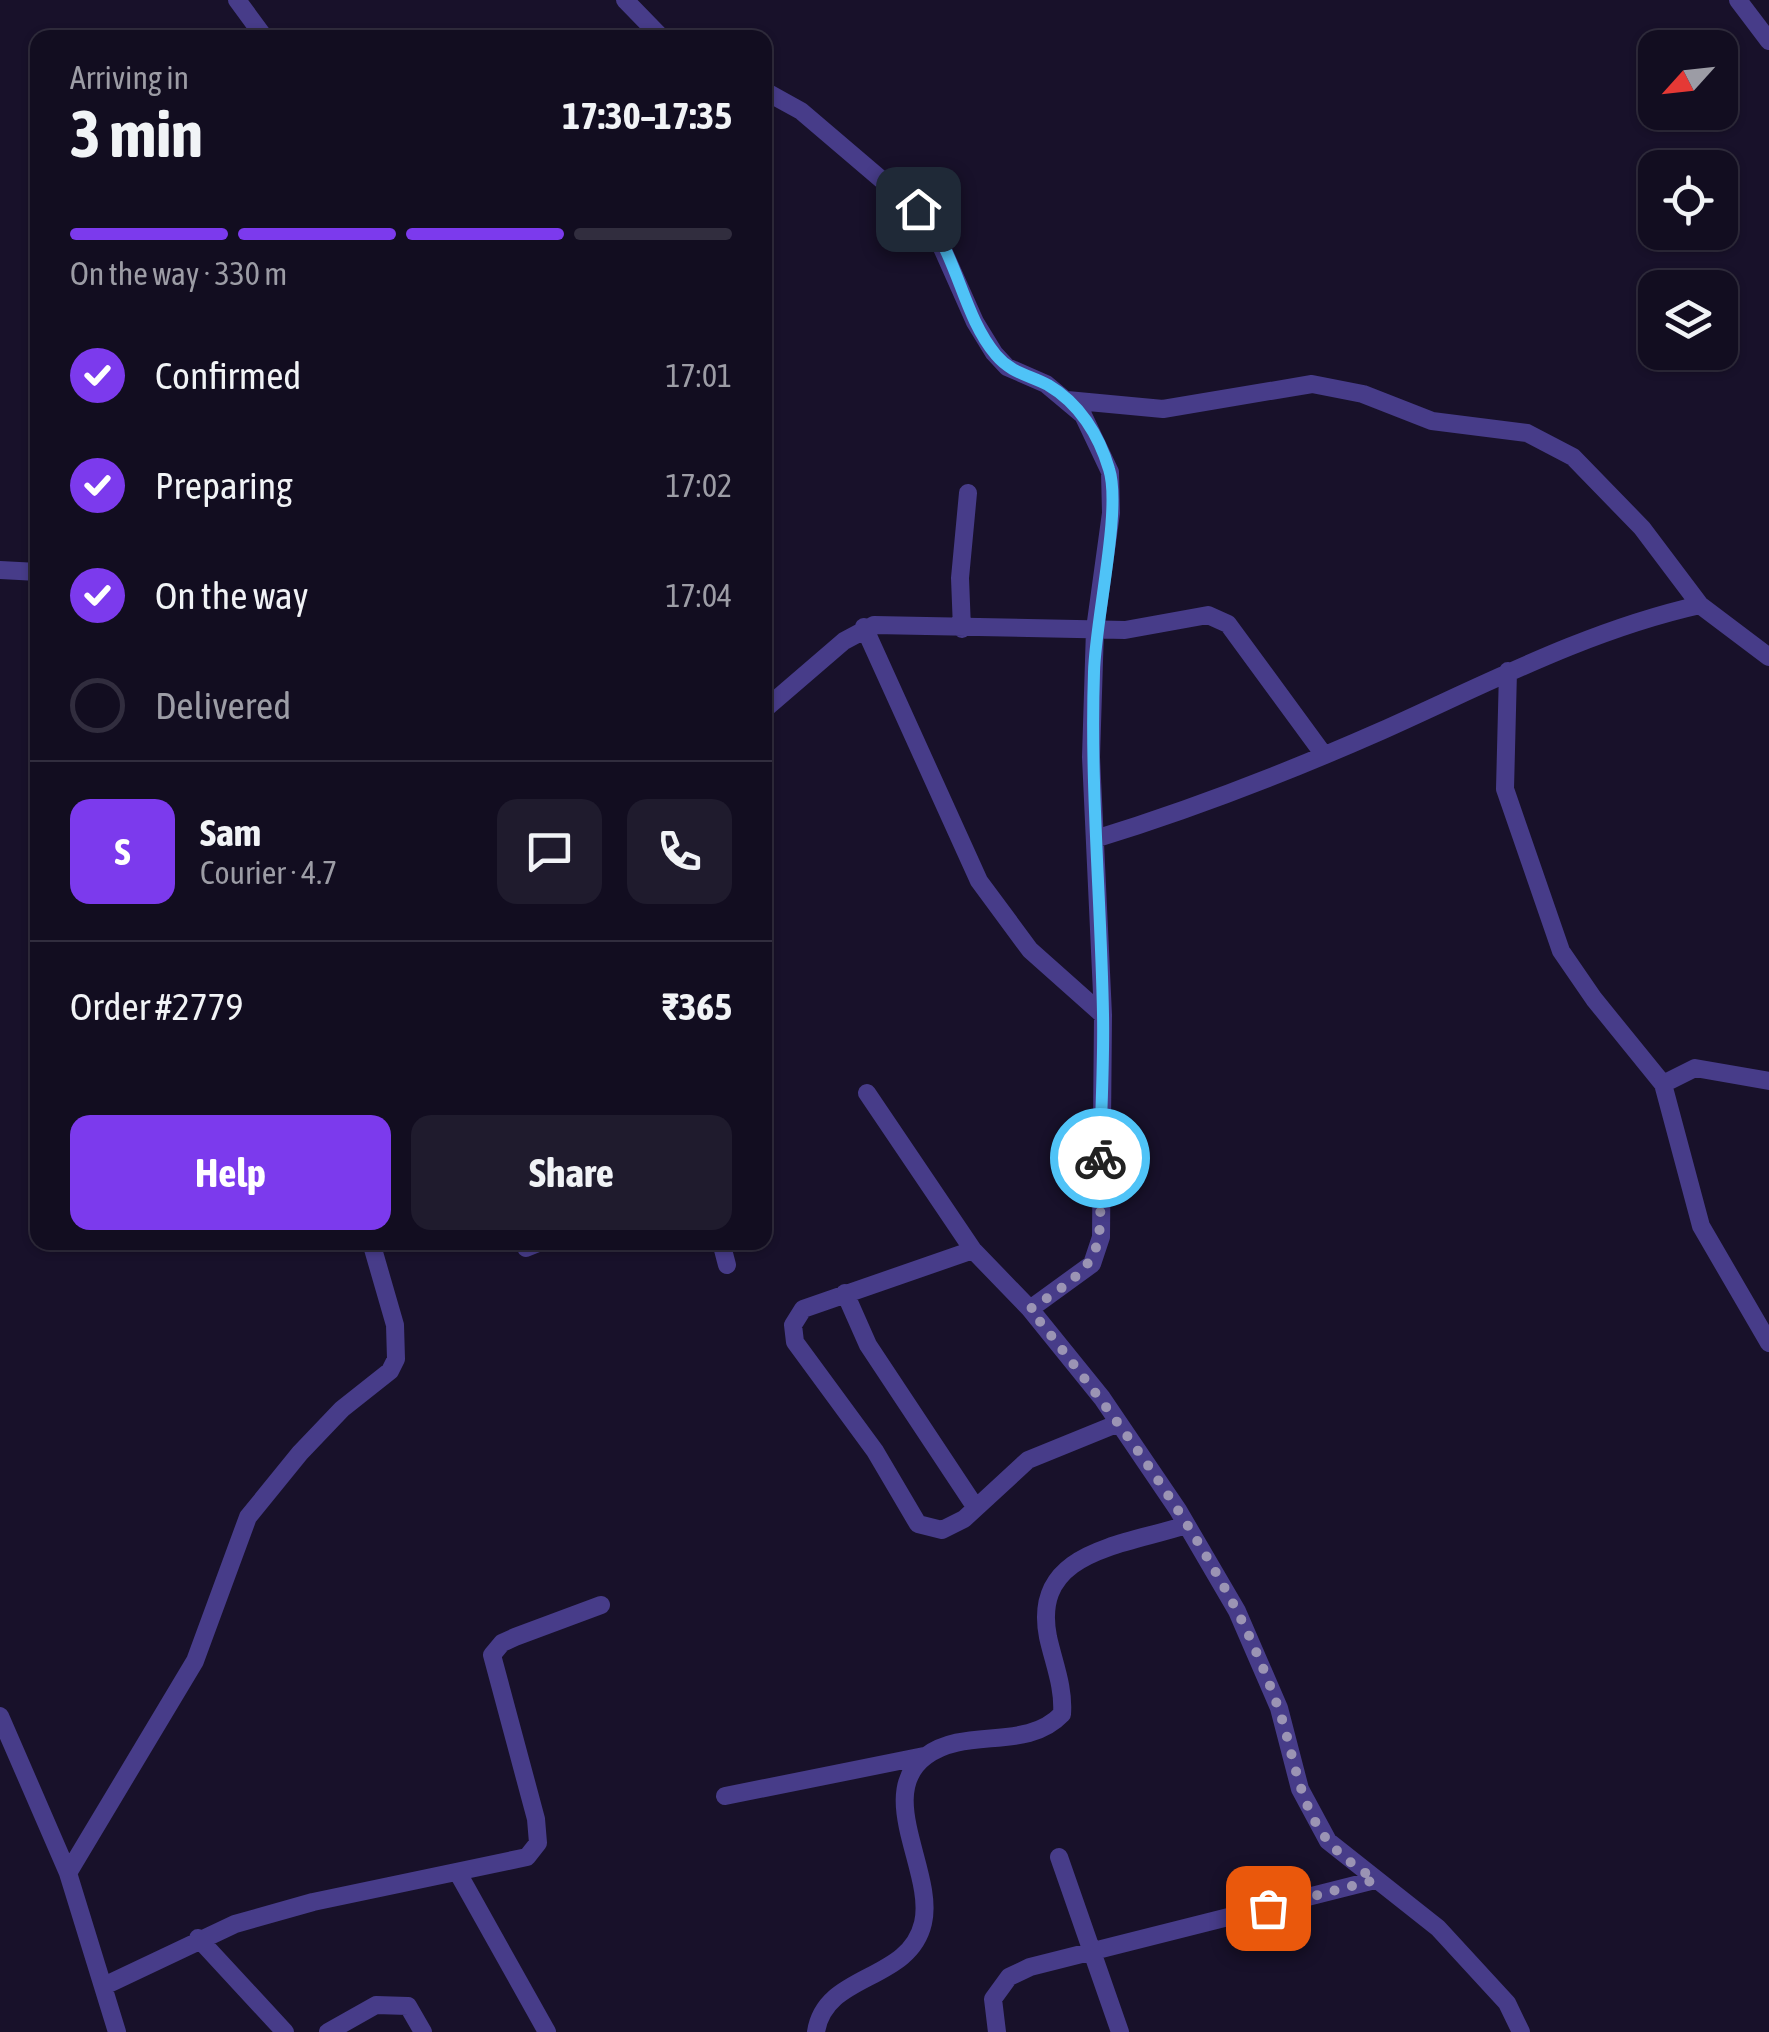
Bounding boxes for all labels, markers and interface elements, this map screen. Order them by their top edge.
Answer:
north arrow [1638,30,1738,130]
map controls [1638,30,1738,370]
text: Arriving in [70,59,189,96]
text: 17:30–17:35 [562,94,732,137]
text: 3 min [70,96,203,171]
button: locate [1638,150,1738,250]
pin [876,167,961,252]
icon: home [891,182,946,237]
text: On the way · 330 m [70,255,287,292]
button: layers [1638,270,1738,370]
icon: check [70,348,125,403]
text: Confirmed [155,354,301,397]
text: 17:01 [666,357,732,394]
icon: check [70,458,125,513]
text: Preparing [155,464,293,507]
text: 17:02 [666,467,732,504]
icon: check [70,568,125,623]
text: On the way [155,574,308,617]
text: 17:04 [666,577,732,614]
text: Delivered [155,684,291,727]
button: chat [497,799,602,904]
button: phone [627,799,732,904]
text: Sam [200,811,261,854]
text: S [115,830,130,873]
text: Courier · 4.7 [200,854,337,891]
text: Order #2779 [70,985,243,1028]
text: ₹365 [662,985,732,1028]
courier [1050,1108,1150,1208]
button: Help [70,1115,391,1230]
button: Share [411,1115,732,1230]
icon: bike [1073,1131,1128,1186]
pin [1226,1866,1311,1951]
icon: bag [1241,1881,1296,1936]

